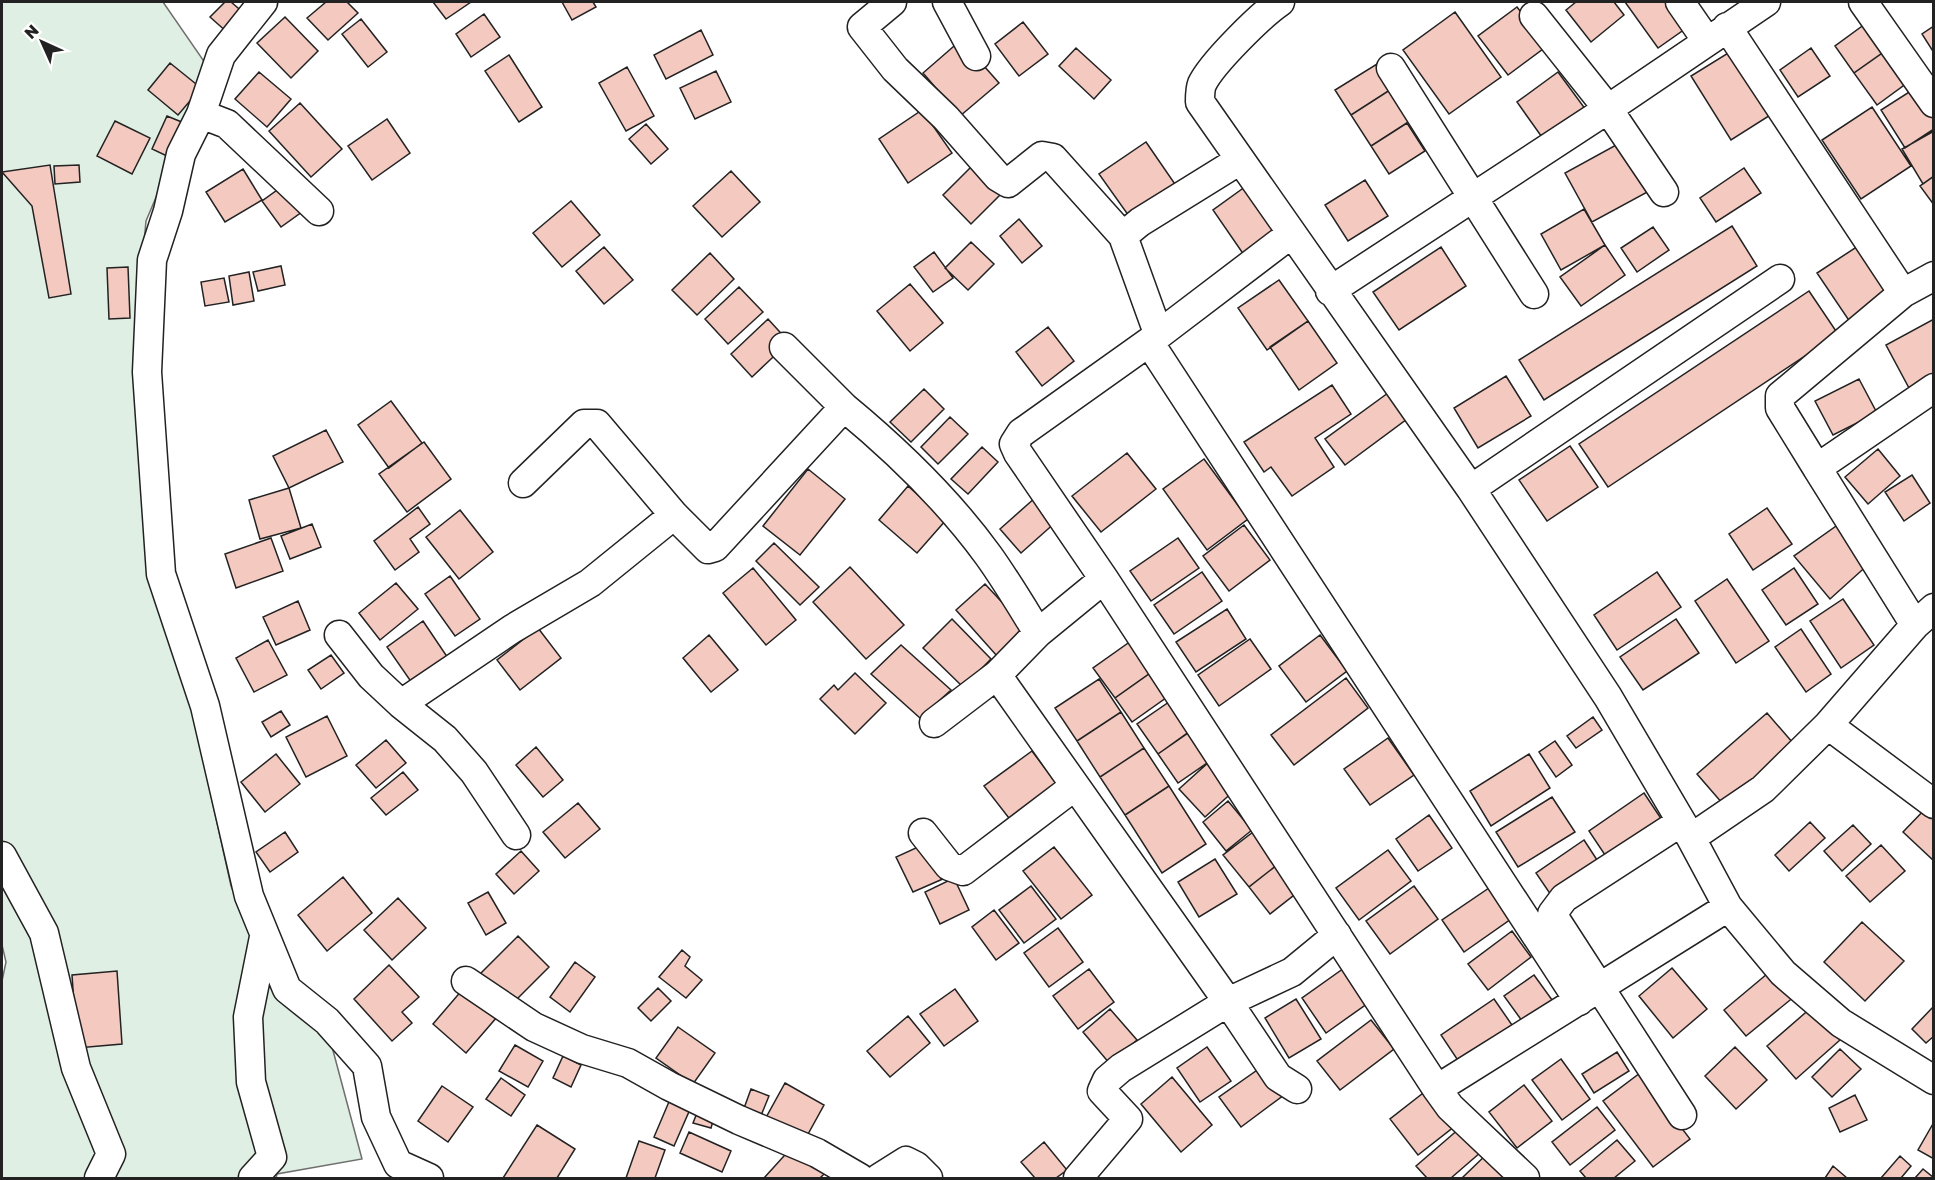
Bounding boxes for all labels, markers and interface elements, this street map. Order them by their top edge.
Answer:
north arrow [12,12,72,72]
text: N [20,20,43,43]

